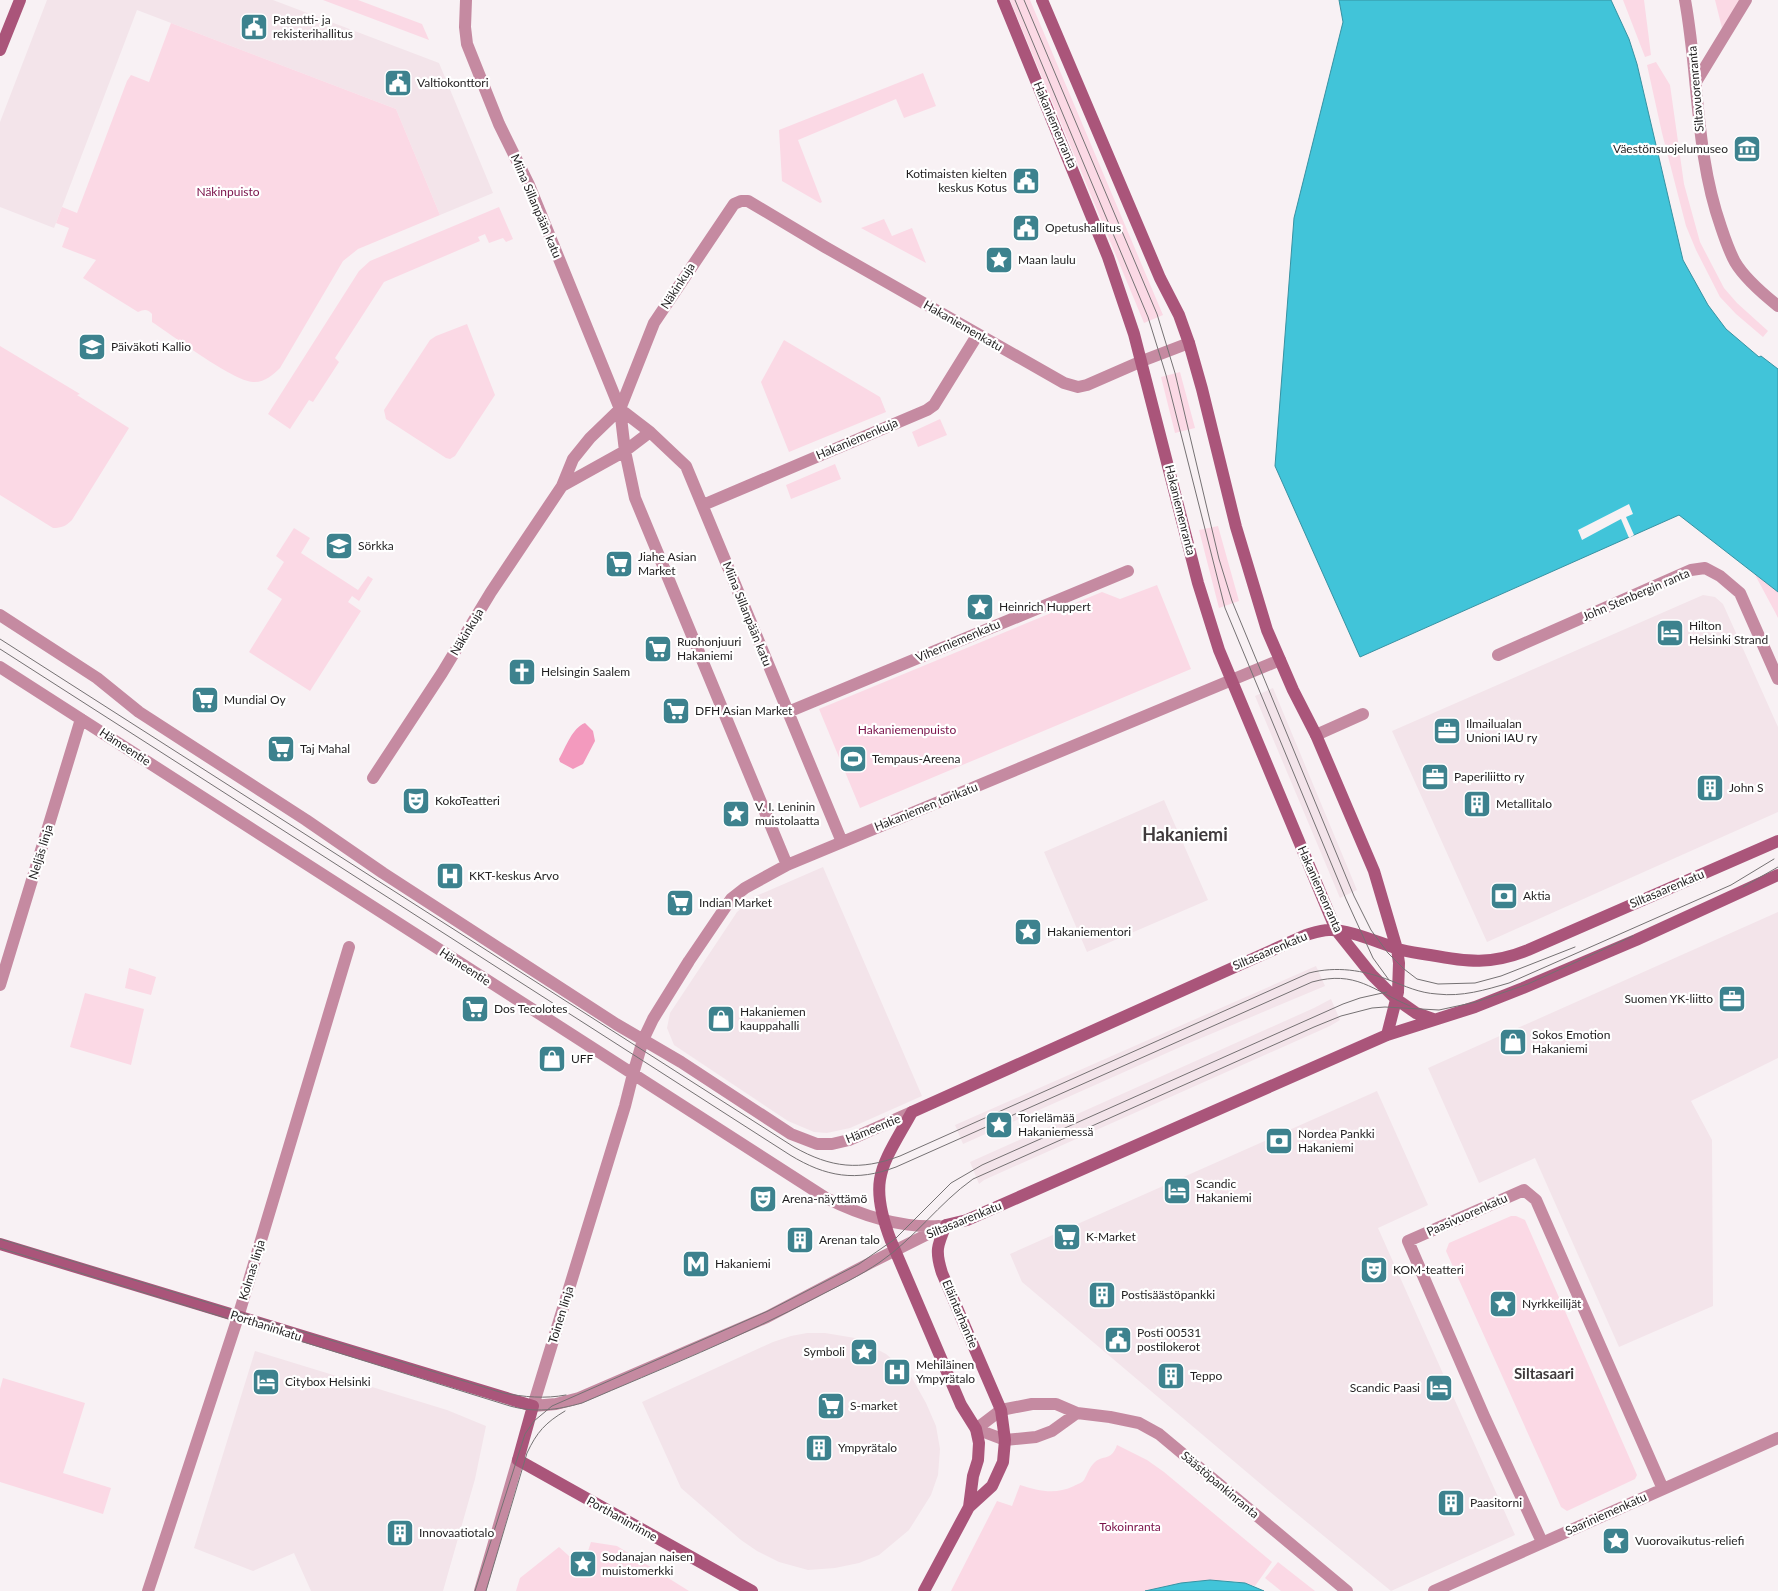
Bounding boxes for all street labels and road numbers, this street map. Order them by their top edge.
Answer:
street label: Siltavuorenranta [1684,45,1707,133]
street label: Hakaniemenranta [1030,79,1081,171]
street label: Miina Sillanpään katu [508,152,565,260]
street label: Näkinkuja [657,260,698,312]
street label: Hakaniemenkatu [921,297,1005,354]
street label: Hakaniemenkuja [814,415,900,463]
street label: Hakaniemenranta [1162,463,1199,557]
street label: Miina Sillanpään katu [720,559,775,668]
street label: John Stenbergin ranta [1580,565,1692,624]
street label: Näkinkuja [447,605,486,658]
street label: Viherniemenkatu [913,616,1002,665]
street label: Hämeentie [97,725,154,769]
street label: Hakaniemen torikatu [872,779,980,834]
street label: Neljäs linja [25,823,56,881]
street label: Hakaniemenranta [1295,843,1346,934]
street label: Siltasaarenkatu [1627,866,1706,911]
street label: Siltasaarenkatu [1230,928,1309,973]
street label: Hämeentie [437,945,494,989]
street label: Hämeentie [843,1111,902,1146]
street label: Paasivuorenkatu [1424,1190,1510,1239]
street label: Siltasaarenkatu [924,1198,1004,1241]
street label: Kolmas linja [235,1238,268,1302]
street label: Eläintarhantie [939,1277,982,1350]
street label: Toinen linja [545,1284,576,1345]
street label: Porthaninkatu [229,1307,304,1344]
street label: Säästöpankinranta [1178,1448,1262,1521]
street label: Saariniemenkatu [1563,1489,1649,1538]
street label: Porthaninrinne [584,1493,660,1544]

